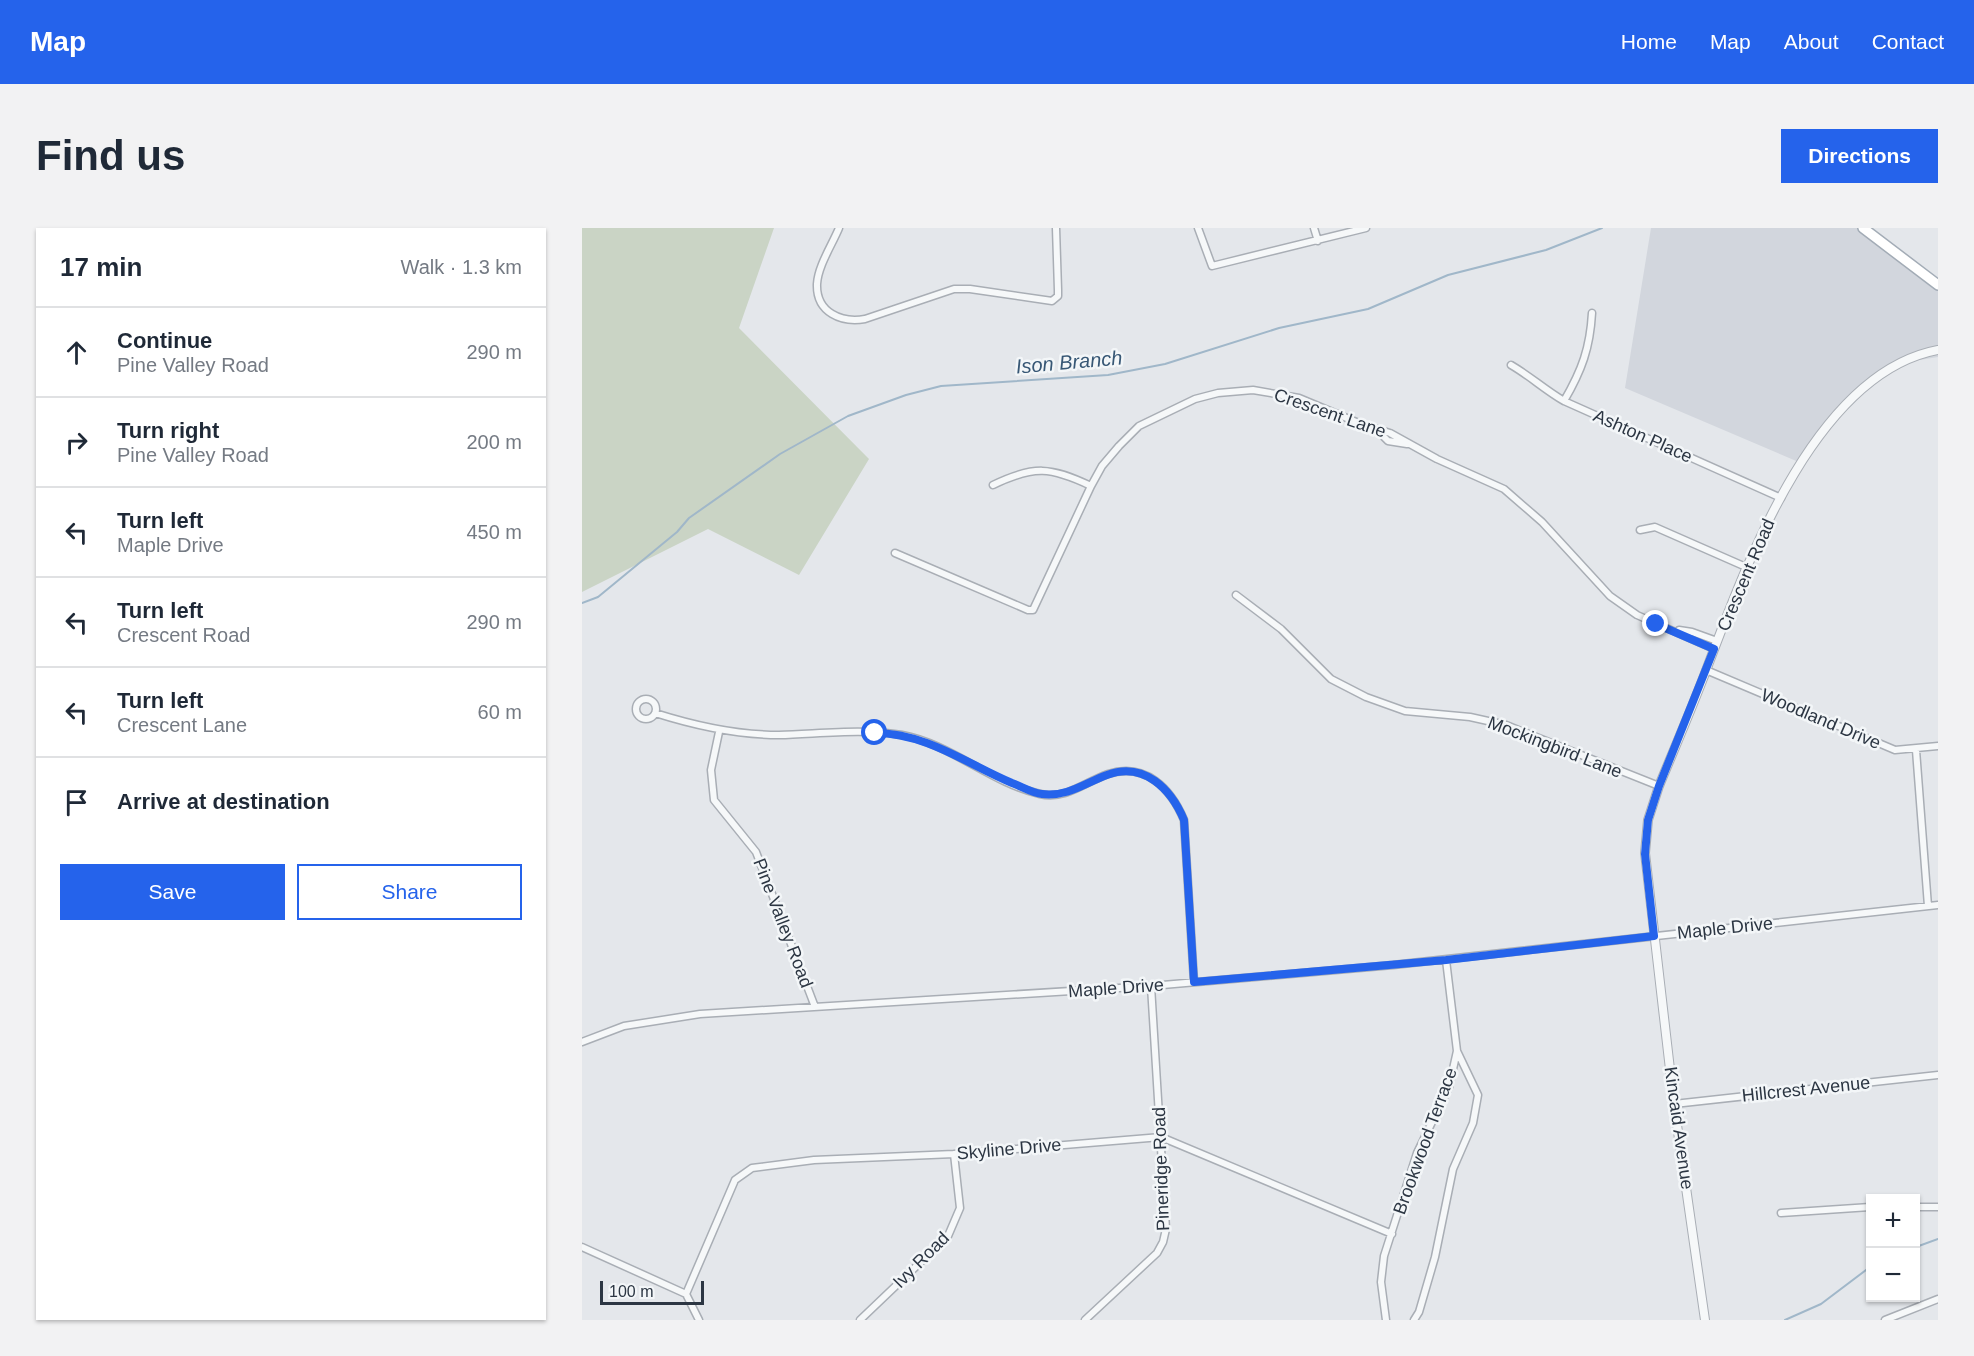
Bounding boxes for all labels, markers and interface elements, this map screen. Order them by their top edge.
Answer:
text: Map [30,26,86,57]
text: Home [1621,30,1677,53]
text: Map [1710,30,1751,53]
text: About [1784,30,1839,53]
text: Contact [1872,30,1944,53]
button: Directions [1781,129,1938,183]
text: Find us [36,132,185,179]
text: 17 min [60,252,142,282]
text: Walk · 1.3 km [401,256,522,278]
text: Continue [117,328,212,353]
icon: ahead [60,336,93,369]
text: 290 m [466,341,522,363]
water label: Ison Branch [1015,346,1123,378]
text: Pine Valley Road [117,354,269,376]
street label: Crescent Lane [1271,384,1389,442]
street label: Ashton Place [1590,405,1696,467]
text: Turn right [117,418,219,443]
icon: right [60,426,93,459]
text: 200 m [466,431,522,453]
text: Pine Valley Road [117,444,269,466]
text: Turn left [117,508,203,533]
icon: left [60,516,93,549]
street label: Crescent Road [1713,516,1779,634]
text: 450 m [466,521,522,543]
text: Maple Drive [117,534,224,556]
text: Turn left [117,598,203,623]
icon: left [60,606,93,639]
route end [1642,610,1668,636]
text: 290 m [466,611,522,633]
text: Crescent Road [117,624,250,646]
street label: Woodland Drive [1758,685,1884,753]
text: Turn left [117,688,203,713]
icon: left [60,696,93,729]
text: 60 m [478,701,522,723]
street label: Mockingbird Lane [1485,712,1625,782]
text: Crescent Lane [117,714,247,736]
route start [861,719,887,745]
icon: arrive [60,786,93,819]
text: Arrive at destination [117,789,330,814]
street label: Pine Valley Road [749,856,817,990]
button: Save [60,864,285,920]
button: Share [297,864,522,920]
street label: Maple Drive [1676,913,1774,943]
street label: Maple Drive [1067,975,1165,1001]
street label: Brookwood Terrace [1389,1065,1461,1217]
street label: Kincaid Avenue [1660,1065,1698,1191]
street label: Hillcrest Avenue [1741,1072,1871,1106]
street label: Pineridge Road [1149,1107,1173,1231]
street label: Skyline Drive [956,1134,1062,1164]
map controls [1866,1194,1920,1302]
button: + [1866,1194,1920,1248]
street label: Ivy Road [889,1228,953,1292]
button: − [1866,1248,1920,1302]
scale bar [600,1278,704,1306]
text: 100 m [609,1283,653,1300]

